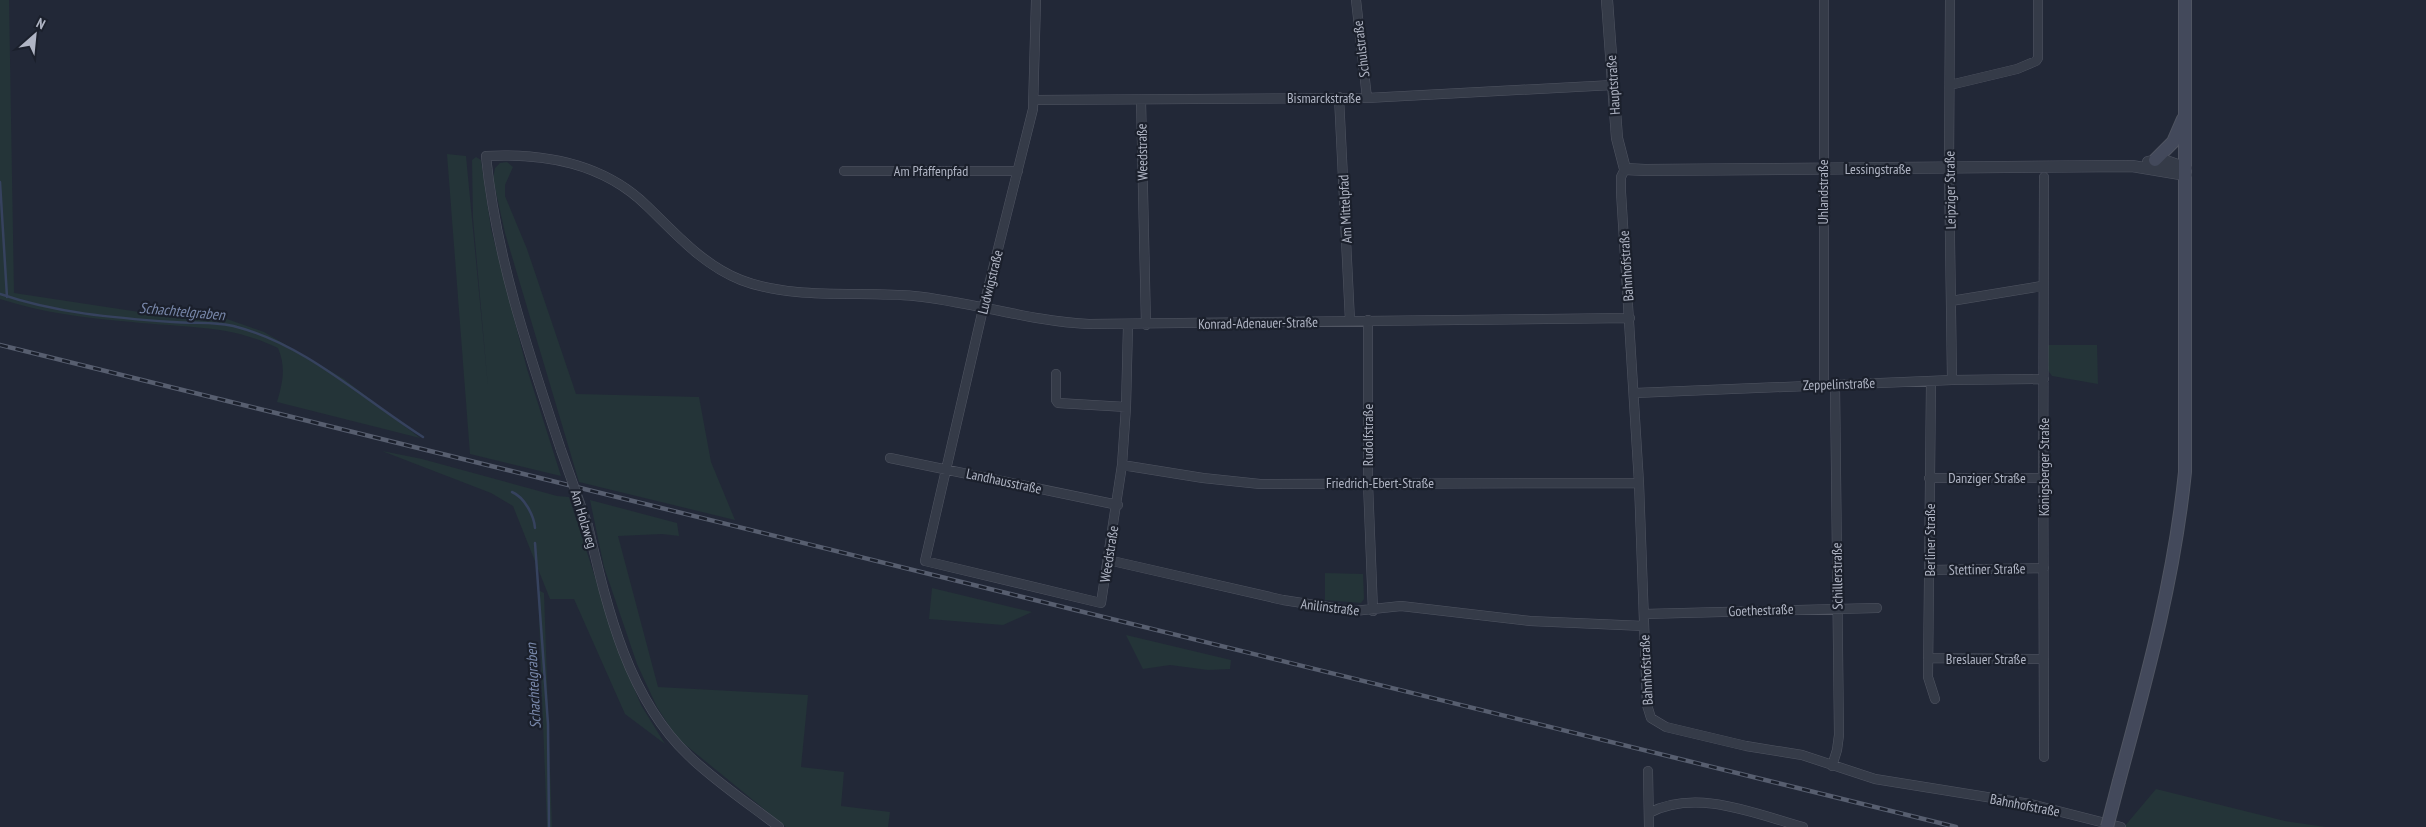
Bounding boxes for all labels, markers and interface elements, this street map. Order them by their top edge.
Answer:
north arrow [10,10,60,60]
text: N [33,14,48,33]
street label: Schulstraße [1349,19,1373,78]
street label: Hauptstraße [1602,54,1624,115]
street label: Bismarckstraße [1287,89,1361,107]
street label: Weedstraße [1132,123,1151,181]
street label: Leipziger Straße [1940,150,1960,229]
street label: Uhlandstraße [1814,159,1832,225]
street label: Lessingstraße [1845,160,1911,178]
street label: Am Pfaffenpfad [894,162,968,180]
street label: Am Mittelpfad [1334,174,1356,244]
street label: Bahnhofstraße [1615,230,1637,302]
street label: Ludwigstraße [973,248,1007,316]
water label: Schachtelgraben [138,298,227,324]
street label: Konrad-Adenauer-Straße [1198,313,1318,333]
street label: Zeppelinstraße [1802,374,1876,394]
street label: Rudolfstraße [1359,404,1377,466]
street label: Königsberger Straße [2035,417,2053,516]
street label: Landhausstraße [965,464,1044,498]
street label: Danziger Straße [1948,469,2026,487]
street label: Friedrich-Ebert-Straße [1326,474,1434,492]
street label: Am Holzweg [567,487,601,551]
street label: Berliner Straße [1921,503,1939,577]
street label: Weedstraße [1096,524,1122,584]
street label: Schillerstraße [1827,542,1847,610]
street label: Stettiner Straße [1948,559,2026,579]
street label: Anilinstraße [1300,594,1361,620]
street label: Goethestraße [1728,600,1794,620]
street label: Bahnhofstraße [1635,634,1657,706]
water label: Schachtelgraben [521,641,545,729]
street label: Breslauer Straße [1946,650,2026,668]
street label: Bahnhofstraße [1989,789,2062,821]

